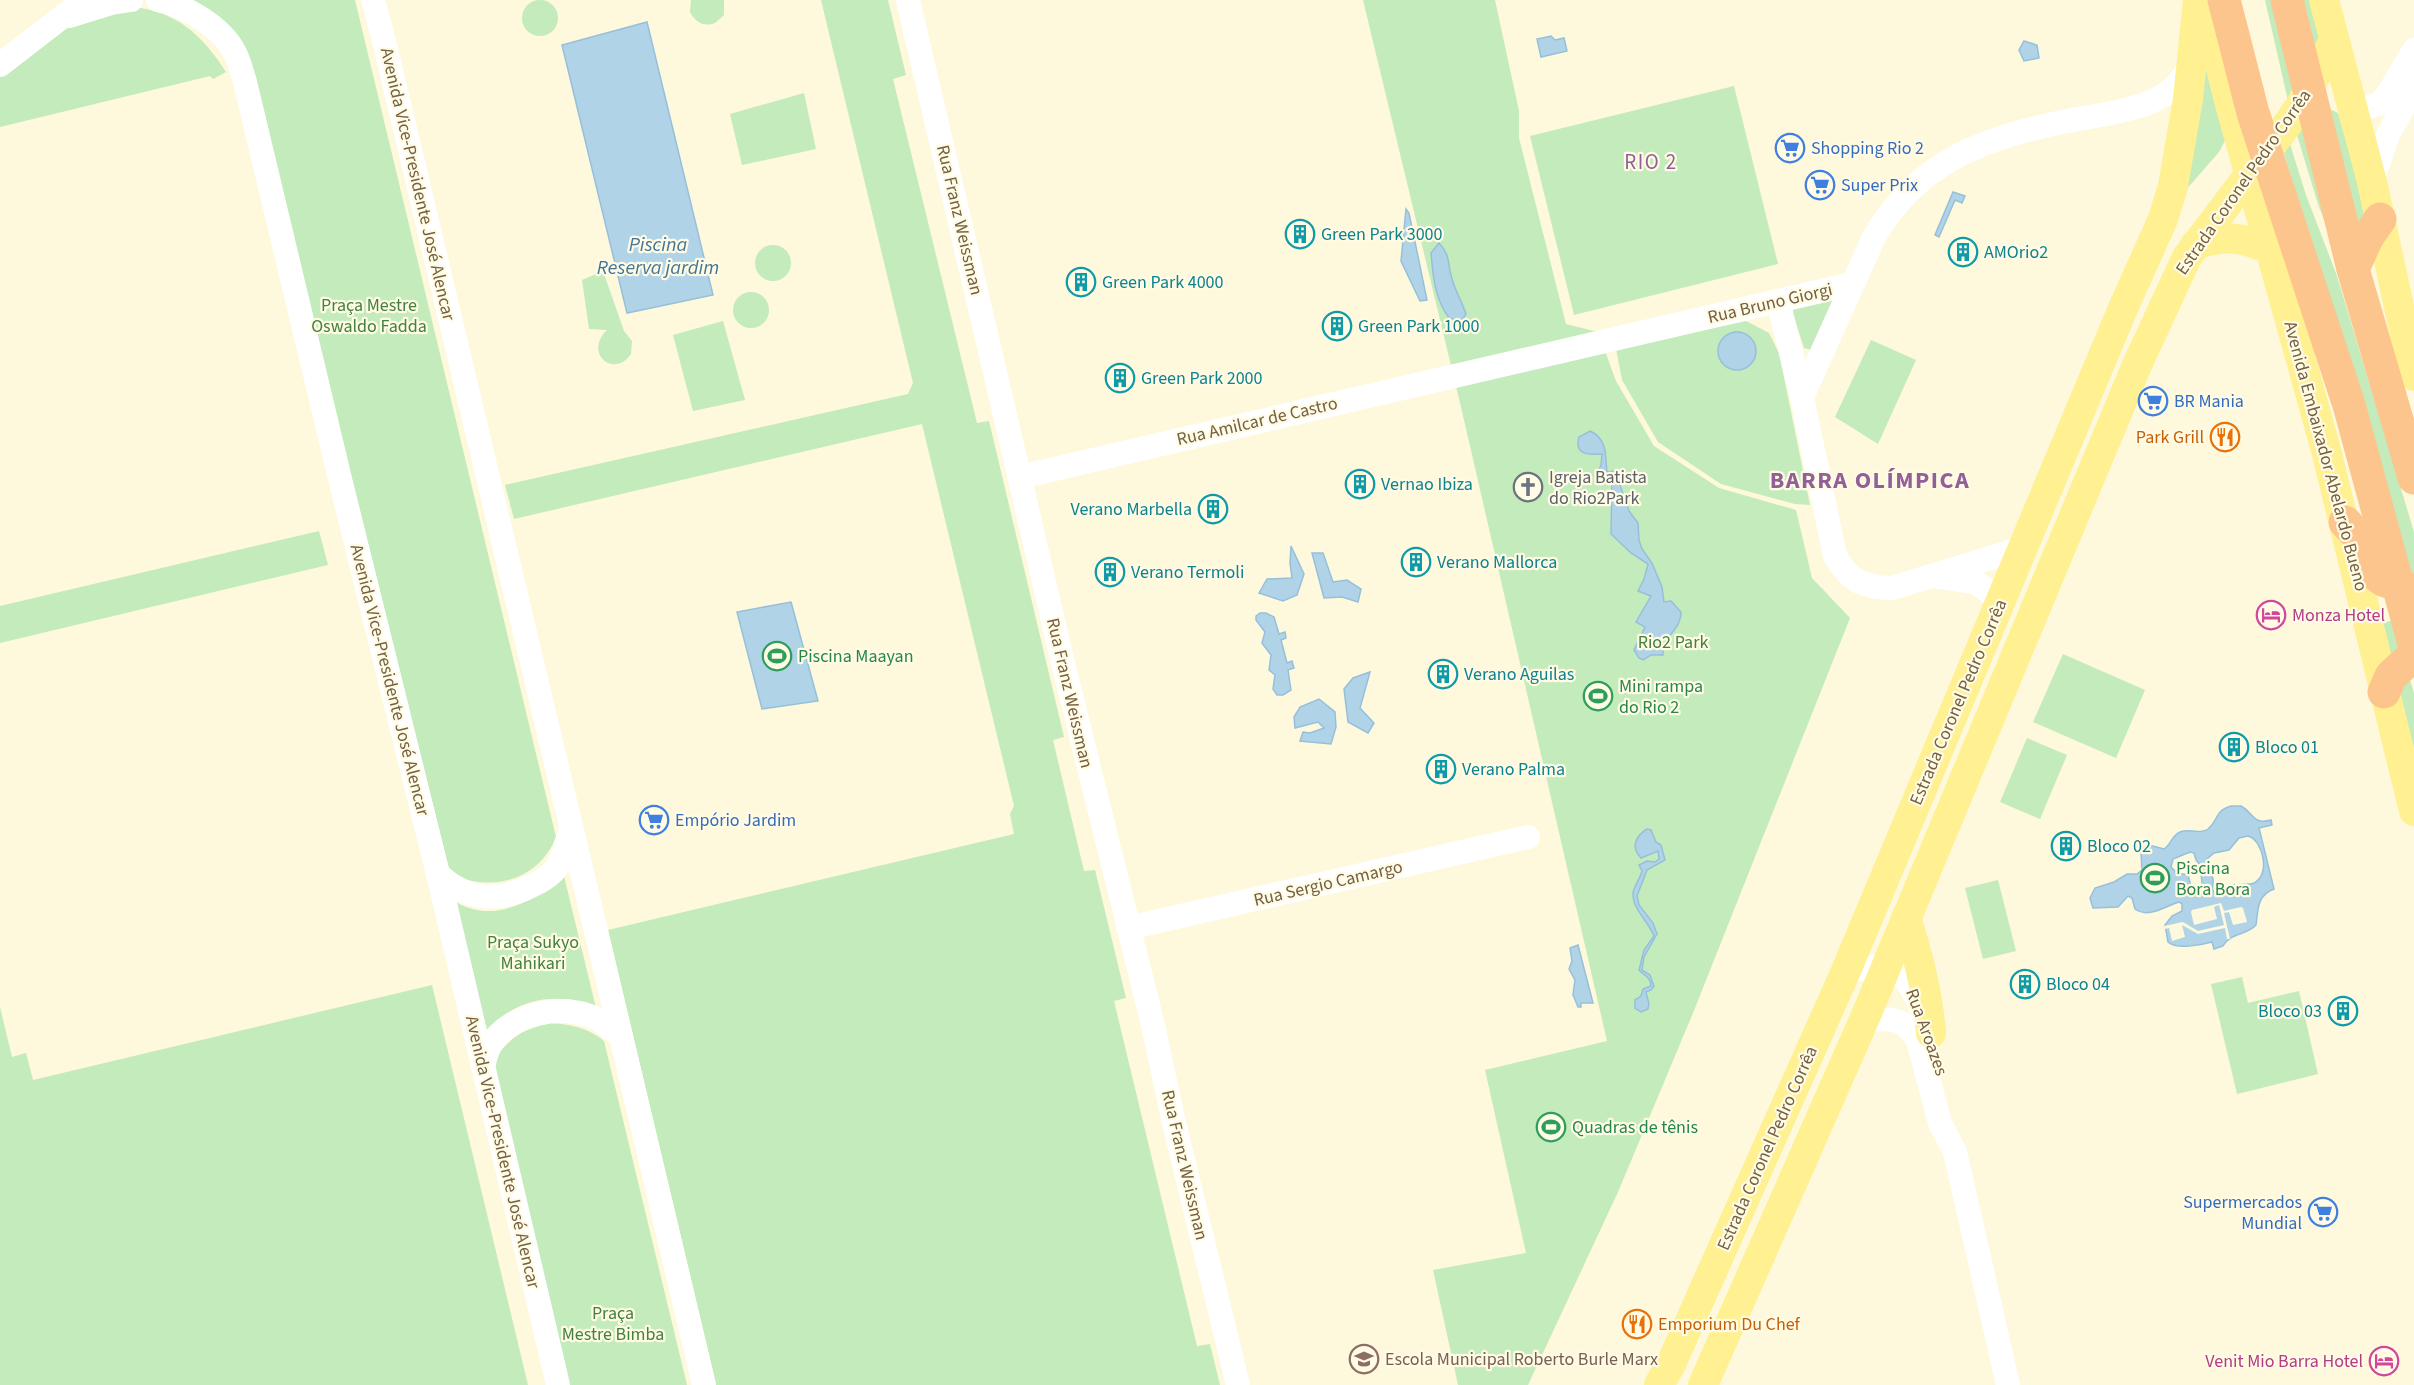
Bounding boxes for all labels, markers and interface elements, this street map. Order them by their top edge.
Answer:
street label: Avenida Vice-Presidente José Alencar [374,45,461,324]
street label: Estrada Coronel Pedro Corrêa [2170,84,2317,280]
supermarket icon: Shopping Rio 2 [1774,132,1806,164]
place label: Shopping Rio 2 [1811,136,1924,161]
street label: Rua Franz Weissman [930,142,989,298]
district label: RIO 2 [1624,147,1678,177]
supermarket icon: Super Prix [1804,169,1836,201]
place label: Super Prix [1841,173,1918,198]
building icon: Green Park 3000 [1284,218,1316,250]
place label: Green Park 3000 [1321,222,1443,247]
water label: Piscina Reserva jardim [597,231,719,282]
building icon: AMOrio2 [1947,236,1979,268]
place label: AMOrio2 [1984,240,2048,265]
building icon: Green Park 4000 [1065,266,1097,298]
place label: Green Park 4000 [1102,270,1224,295]
street label: Rua Bruno Giorgi [1705,277,1835,330]
park label: Praça Mestre Oswaldo Fadda [311,293,427,339]
building icon: Green Park 1000 [1321,310,1353,342]
place label: Green Park 1000 [1358,314,1480,339]
street label: Avenida Embaixador Abelardo Bueno [2277,318,2374,594]
building icon: Green Park 2000 [1104,362,1136,394]
place label: Green Park 2000 [1141,366,1263,391]
supermarket icon: BR Mania [2137,385,2169,417]
place label: BR Mania [2174,389,2244,414]
street label: Rua Amilcar de Castro [1174,391,1340,452]
restaurant icon: Park Grill [2209,421,2241,453]
place label: Park Grill [2136,425,2204,450]
district label: BARRA OLÍMPICA [1770,463,1970,498]
place label: Igreja Batista do Rio2Park [1549,465,1647,511]
building icon: Vernao Ibiza [1344,468,1376,500]
church icon: Igreja Batista do Rio2Park [1512,471,1544,503]
place label: Vernao Ibiza [1381,472,1473,497]
building icon: Verano Marbella [1197,493,1229,525]
place label: Verano Marbella [1070,497,1192,522]
street label: Avenida Vice-Presidente José Alencar [344,542,436,819]
building icon: Verano Mallorca [1400,546,1432,578]
place label: Verano Mallorca [1437,550,1557,575]
building icon: Verano Termoli [1094,556,1126,588]
place label: Verano Termoli [1131,560,1244,585]
street label: Estrada Coronel Pedro Corrêa [1904,595,2013,809]
hotel icon: Monza Hotel [2255,599,2287,631]
place label: Monza Hotel [2292,603,2385,628]
street label: Rua Franz Weissman [1040,615,1099,771]
park label: Rio2 Park [1638,630,1708,655]
sports icon: Piscina Maayan [761,640,793,672]
place label: Piscina Maayan [798,644,914,669]
building icon: Verano Aguilas [1427,658,1459,690]
place label: Verano Aguilas [1464,662,1574,687]
place label: Mini rampa do Rio 2 [1619,674,1703,720]
sports icon: Mini rampa do Rio 2 [1582,680,1614,712]
building icon: Bloco 01 [2218,731,2250,763]
place label: Bloco 01 [2255,735,2319,760]
building icon: Verano Palma [1425,753,1457,785]
place label: Verano Palma [1462,757,1565,782]
supermarket icon: Empório Jardim [638,804,670,836]
place label: Empório Jardim [675,808,796,833]
building icon: Bloco 02 [2050,830,2082,862]
place label: Bloco 02 [2087,834,2151,859]
street label: Rua Sergio Camargo [1251,854,1405,913]
place label: Piscina Bora Bora [2176,856,2250,902]
sports icon: Piscina Bora Bora [2139,862,2171,894]
park label: Praça Sukyo Mahikari [487,930,579,976]
building icon: Bloco 04 [2009,968,2041,1000]
place label: Bloco 04 [2046,972,2110,997]
street label: Rua Aroazes [1899,985,1954,1079]
building icon: Bloco 03 [2327,995,2359,1027]
place label: Bloco 03 [2258,999,2322,1024]
street label: Avenida Vice-Presidente José Alencar [459,1013,546,1292]
street label: Estrada Coronel Pedro Corrêa [1711,1042,1824,1254]
street label: Rua Franz Weissman [1155,1087,1214,1243]
sports icon: Quadras de tênis [1535,1111,1567,1143]
place label: Quadras de tênis [1572,1115,1698,1140]
place label: Supermercados Mundial [2183,1190,2302,1236]
supermarket icon: Supermercados Mundial [2307,1196,2339,1228]
park label: Praça Mestre Bimba [562,1301,664,1347]
restaurant icon: Emporium Du Chef [1621,1308,1653,1340]
place label: Emporium Du Chef [1658,1312,1801,1337]
school or university icon: Escola Municipal Roberto Burle Marx [1348,1343,1380,1375]
hotel icon: Venit Mio Barra Hotel [2368,1345,2400,1377]
place label: Escola Municipal Roberto Burle Marx [1385,1347,1658,1372]
place label: Venit Mio Barra Hotel [2205,1349,2363,1374]

